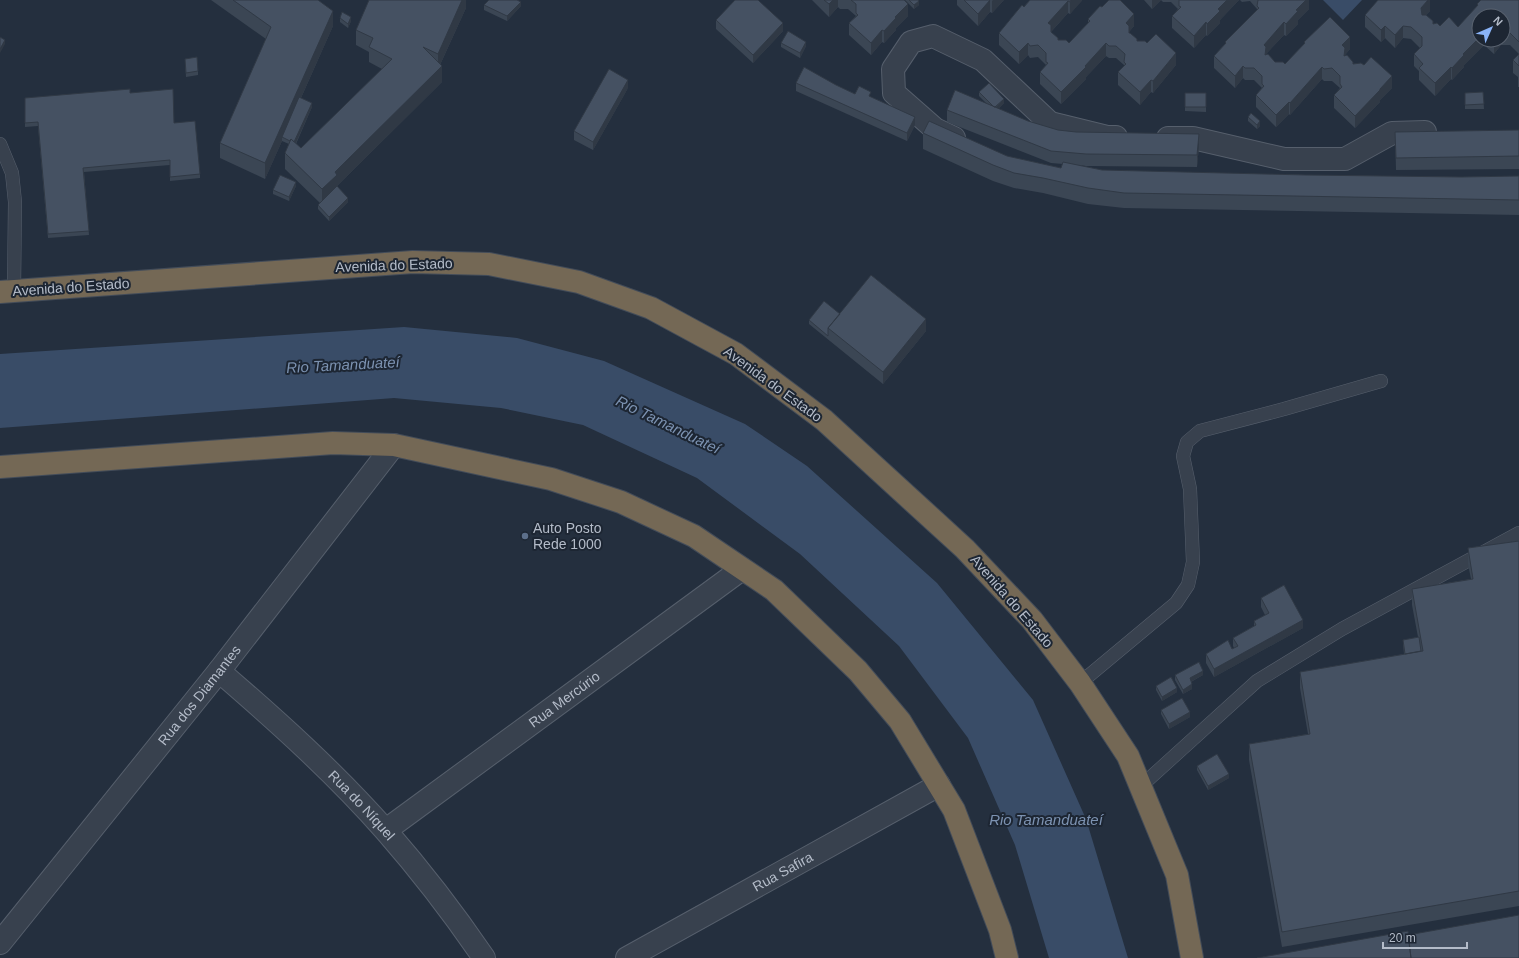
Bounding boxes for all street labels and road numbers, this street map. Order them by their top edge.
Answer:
street label: Avenida do Estado [335,255,453,275]
street label: Avenida do Estado [12,275,130,299]
street label: Avenida do Estado [721,343,825,425]
street label: Avenida do Estado [967,551,1057,651]
street label: Rua dos Diamantes [155,642,244,748]
street label: Rua Mercúrio [526,668,603,731]
street label: Rua do Níquel [325,767,398,843]
street label: Rua Safira [750,849,816,895]

